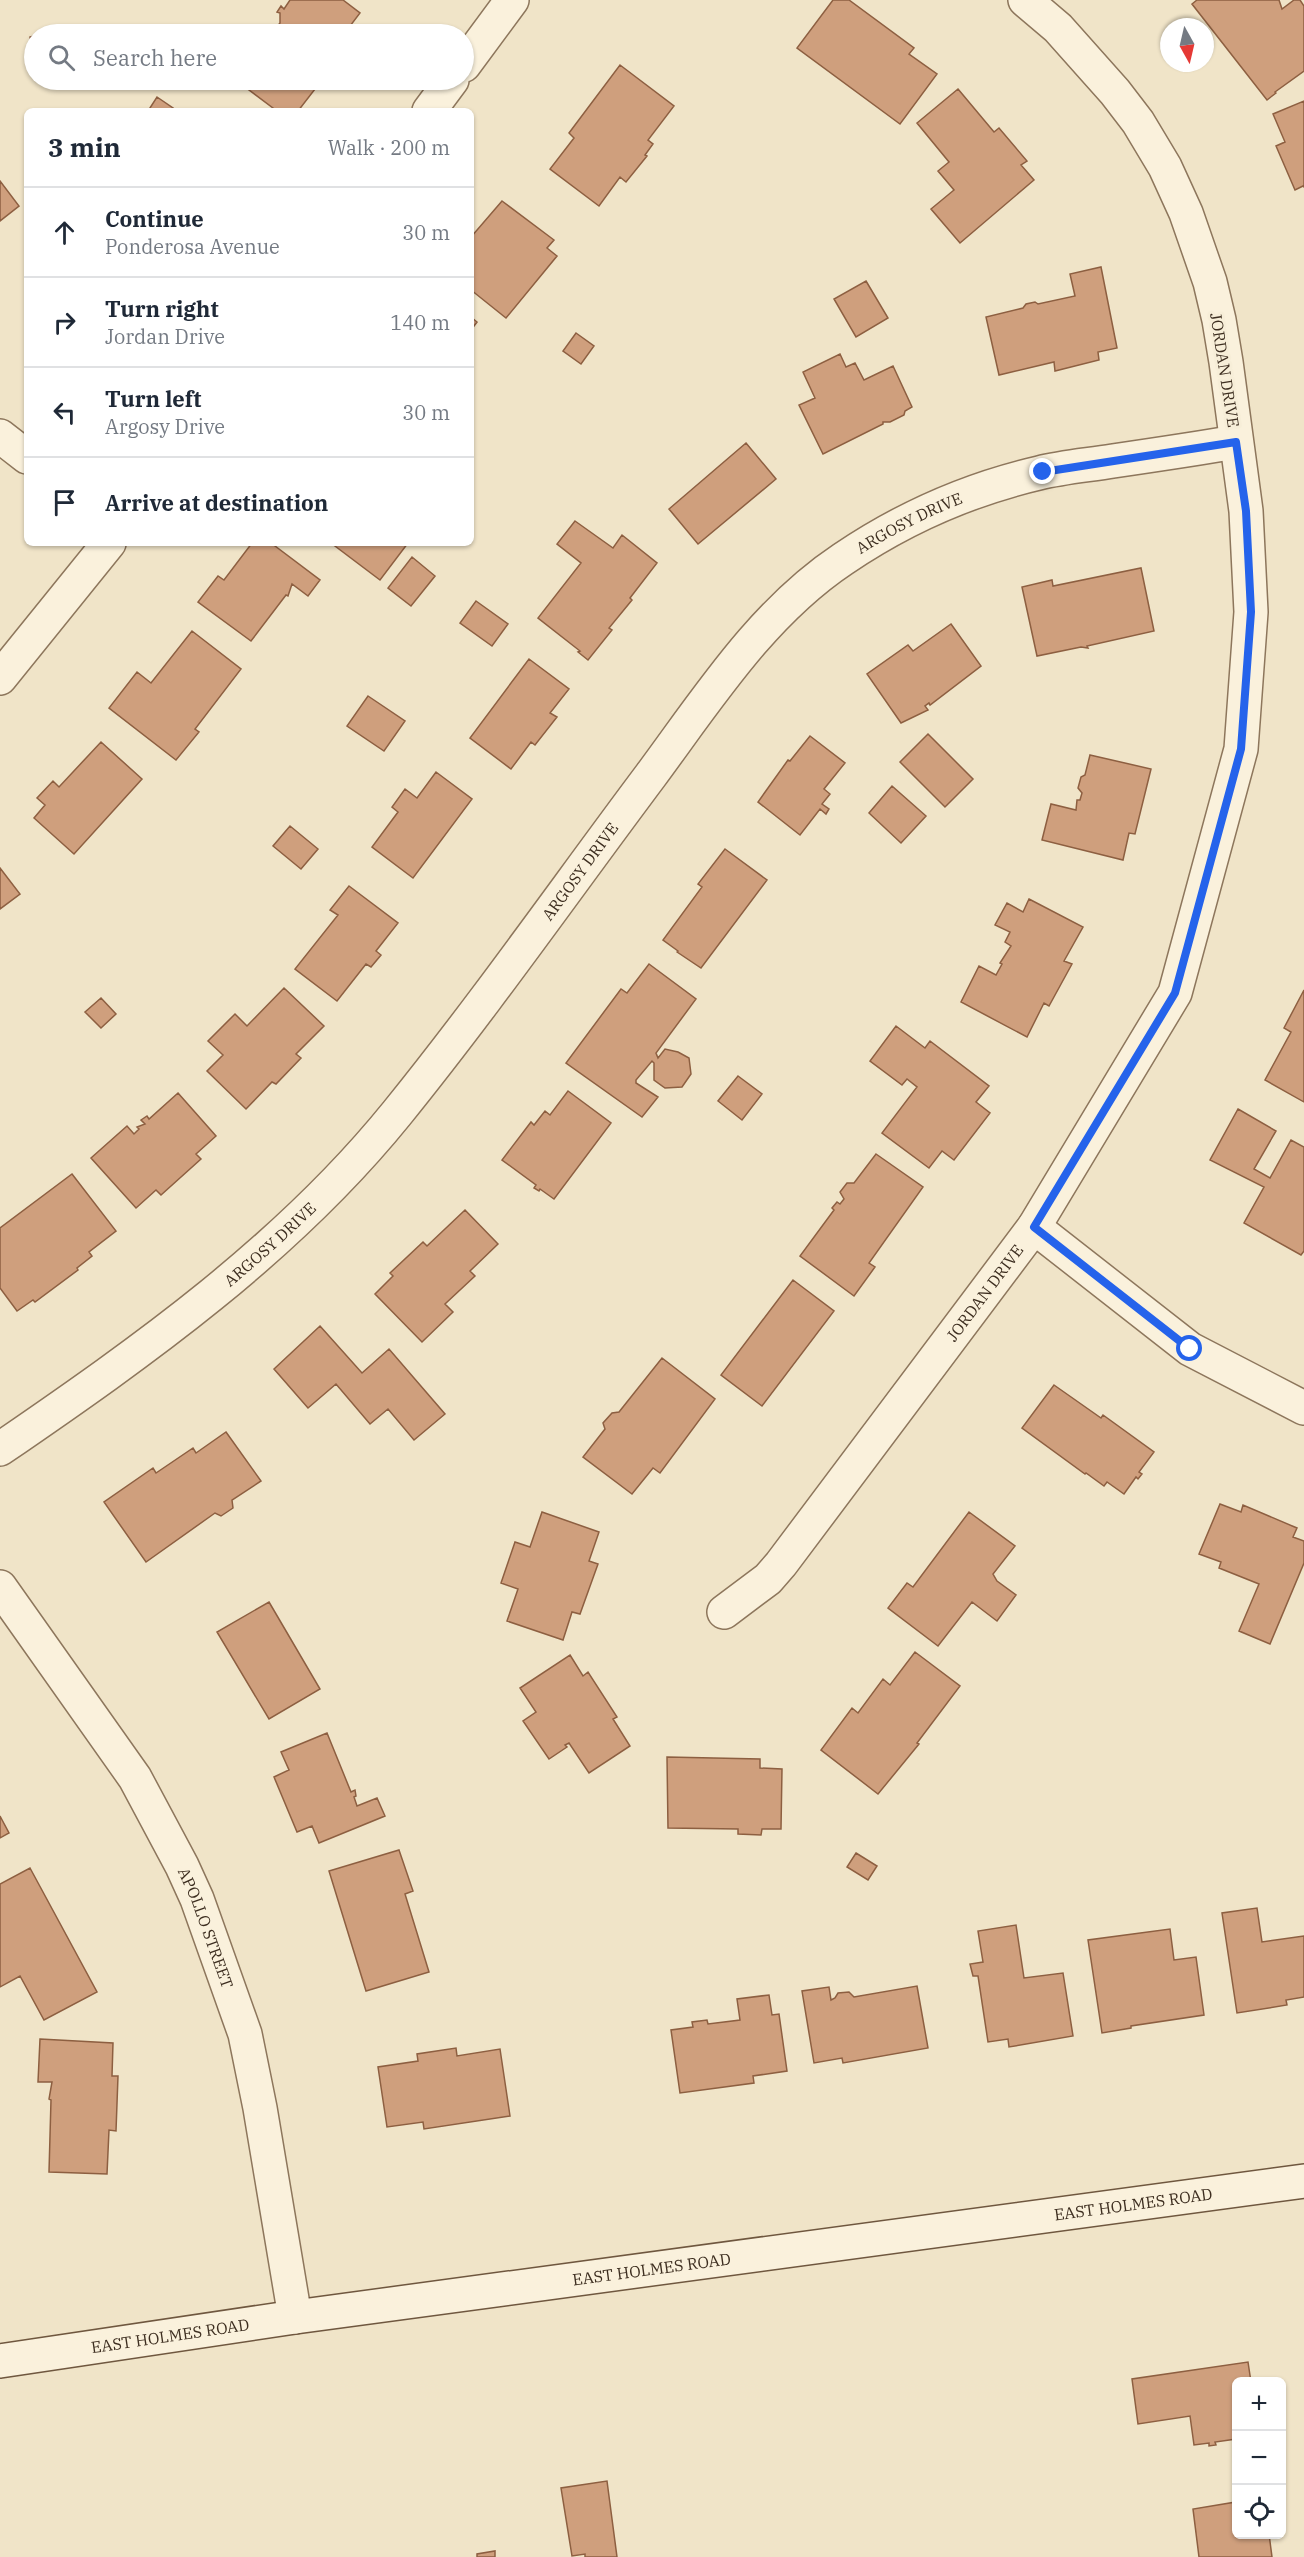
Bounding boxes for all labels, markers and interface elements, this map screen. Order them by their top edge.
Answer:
north arrow [1160,18,1214,72]
search box [24,24,474,90]
icon: search [45,41,78,74]
text: Search here [93,43,217,72]
text: 3 min [48,130,121,164]
text: Walk · 200 m [328,134,450,161]
text: Continue [105,204,204,233]
icon: ahead [48,216,81,249]
text: 30 m [402,219,450,246]
text: Ponderosa Avenue [105,233,280,260]
text: Turn right [105,294,219,323]
icon: right [48,306,81,339]
text: 140 m [390,309,450,336]
street label: JORDAN DRIVE [1206,311,1244,429]
text: Jordan Drive [105,323,225,350]
text: Turn left [105,384,201,413]
icon: left [48,396,81,429]
text: 30 m [402,399,450,426]
text: Argosy Drive [105,413,225,440]
route end [1029,458,1055,484]
icon: arrive [48,486,81,519]
text: Arrive at destination [105,488,328,517]
street label: ARGOSY DRIVE [852,488,965,558]
street label: ARGOSY DRIVE [537,818,622,924]
street label: ARGOSY DRIVE [220,1198,320,1290]
street label: JORDAN DRIVE [942,1240,1027,1345]
route start [1176,1335,1202,1361]
street label: APOLLO STREET [174,1864,238,1991]
street label: EAST HOLMES ROAD [1053,2183,1214,2225]
street label: EAST HOLMES ROAD [571,2248,732,2290]
street label: EAST HOLMES ROAD [90,2314,250,2357]
map controls [1232,2377,1286,2539]
button: + [1232,2377,1286,2431]
button: − [1232,2431,1286,2485]
button: locate [1232,2485,1286,2539]

